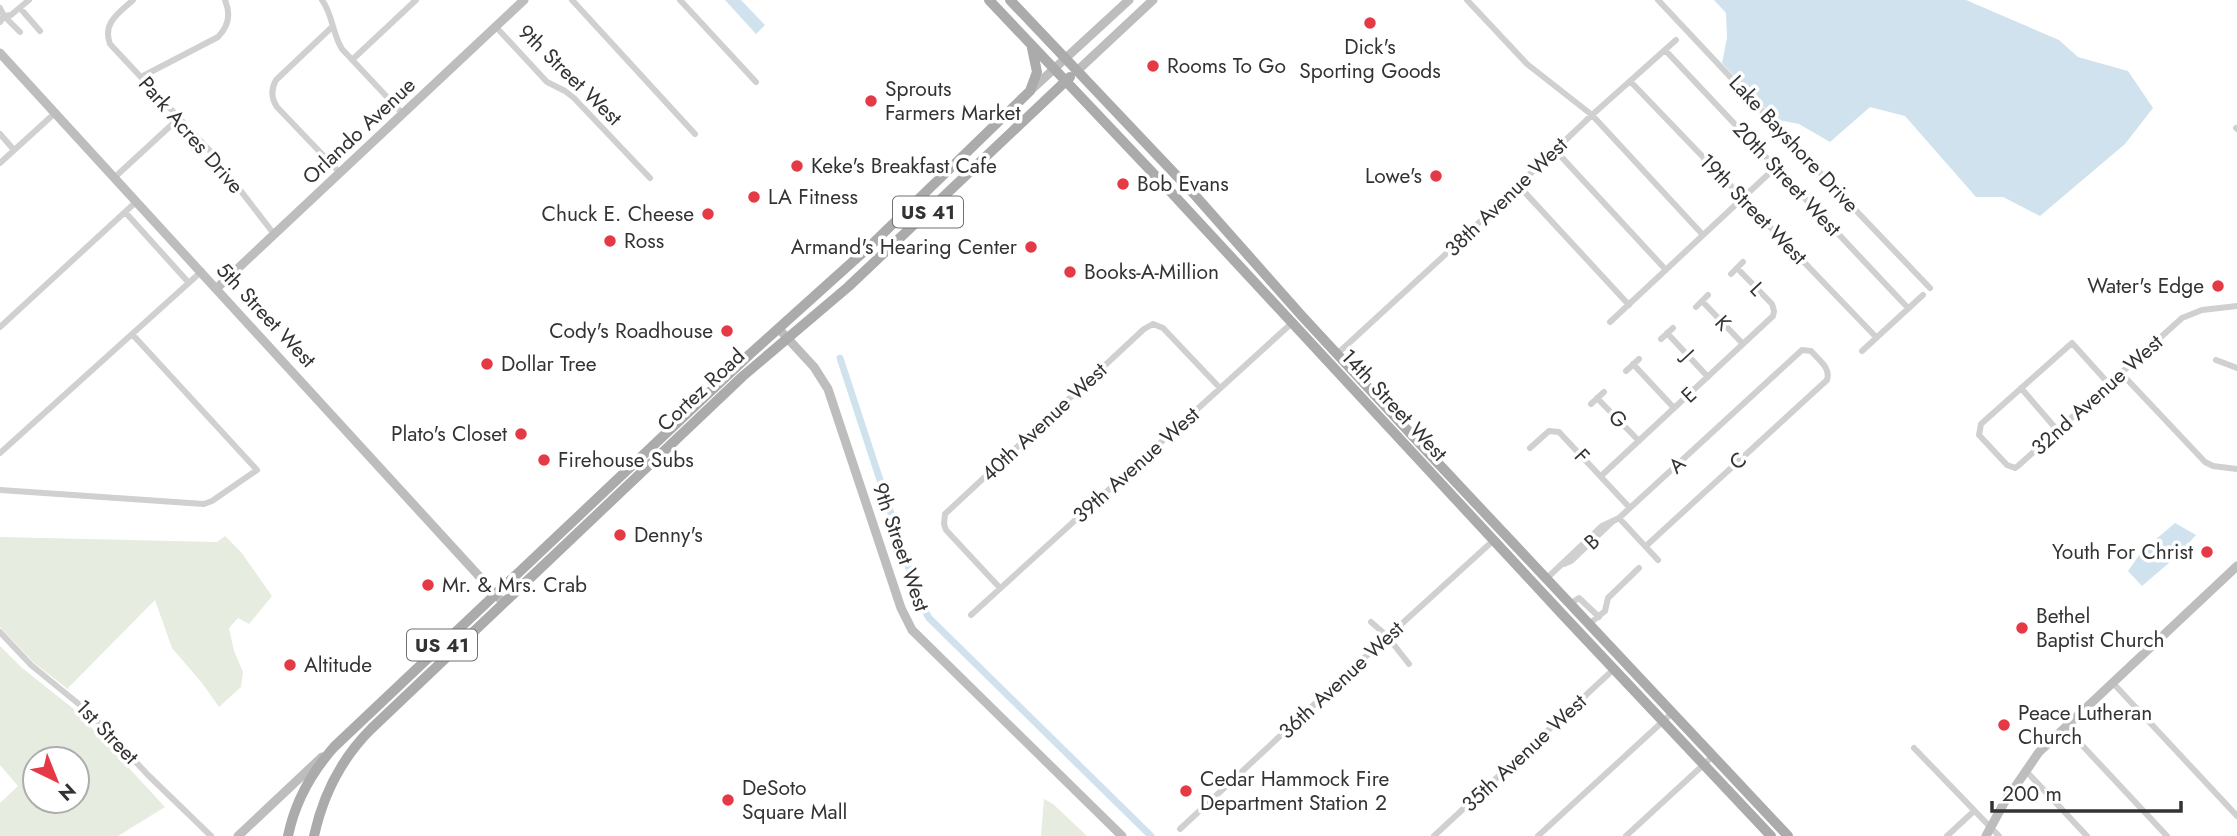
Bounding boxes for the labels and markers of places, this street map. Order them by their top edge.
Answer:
marker: Dick's Sporting Goods [1362,15,1378,31]
place label: Dick's Sporting Goods [1299,32,1441,86]
place label: Rooms To Go [1167,51,1286,81]
marker: Rooms To Go [1145,58,1161,74]
place label: Sprouts Farmers Market [885,74,1020,128]
marker: Sprouts Farmers Market [863,93,879,109]
place label: Keke's Breakfast Cafe [811,151,997,181]
marker: Keke's Breakfast Cafe [789,158,805,174]
place label: Lowe's [1365,161,1422,191]
marker: Lowe's [1428,168,1444,184]
place label: Bob Evans [1137,169,1229,199]
marker: Bob Evans [1115,176,1131,192]
place label: LA Fitness [768,182,858,212]
marker: LA Fitness [746,189,762,205]
place label: Chuck E. Cheese [542,199,694,229]
marker: Chuck E. Cheese [700,206,716,222]
place label: Ross [624,226,664,256]
place label: Armand's Hearing Center [791,232,1018,262]
marker: Ross [602,233,618,249]
marker: Armand's Hearing Center [1023,239,1039,255]
place label: Books-A-Million [1084,257,1219,287]
marker: Books-A-Million [1062,264,1078,280]
place label: Water's Edge [2087,271,2204,301]
marker: Water's Edge [2210,278,2226,294]
place label: Cody's Roadhouse [549,316,713,346]
marker: Cody's Roadhouse [719,323,735,339]
place label: Dollar Tree [501,349,597,379]
marker: Dollar Tree [479,356,495,372]
place label: Plato's Closet [391,419,507,449]
marker: Plato's Closet [513,426,529,442]
place label: Firehouse Subs [558,445,694,475]
marker: Firehouse Subs [536,452,552,468]
place label: Denny's [634,520,703,550]
marker: Denny's [612,527,628,543]
place label: Youth For Christ [2052,537,2193,567]
marker: Youth For Christ [2199,544,2215,560]
place label: Mr. & Mrs. Crab [442,570,587,600]
marker: Mr. & Mrs. Crab [420,577,436,593]
place label: Bethel Baptist Church [2036,601,2164,655]
marker: Bethel Baptist Church [2014,620,2030,636]
place label: Altitude [304,650,372,680]
marker: Altitude [282,657,298,673]
place label: Peace Lutheran Church [2018,698,2152,752]
marker: Peace Lutheran Church [1996,717,2012,733]
place label: Cedar Hammock Fire Department Station 2 [1200,764,1390,818]
place label: DeSoto Square Mall [742,773,847,827]
marker: Cedar Hammock Fire Department Station 2 [1178,783,1194,799]
marker: DeSoto Square Mall [720,792,736,808]

